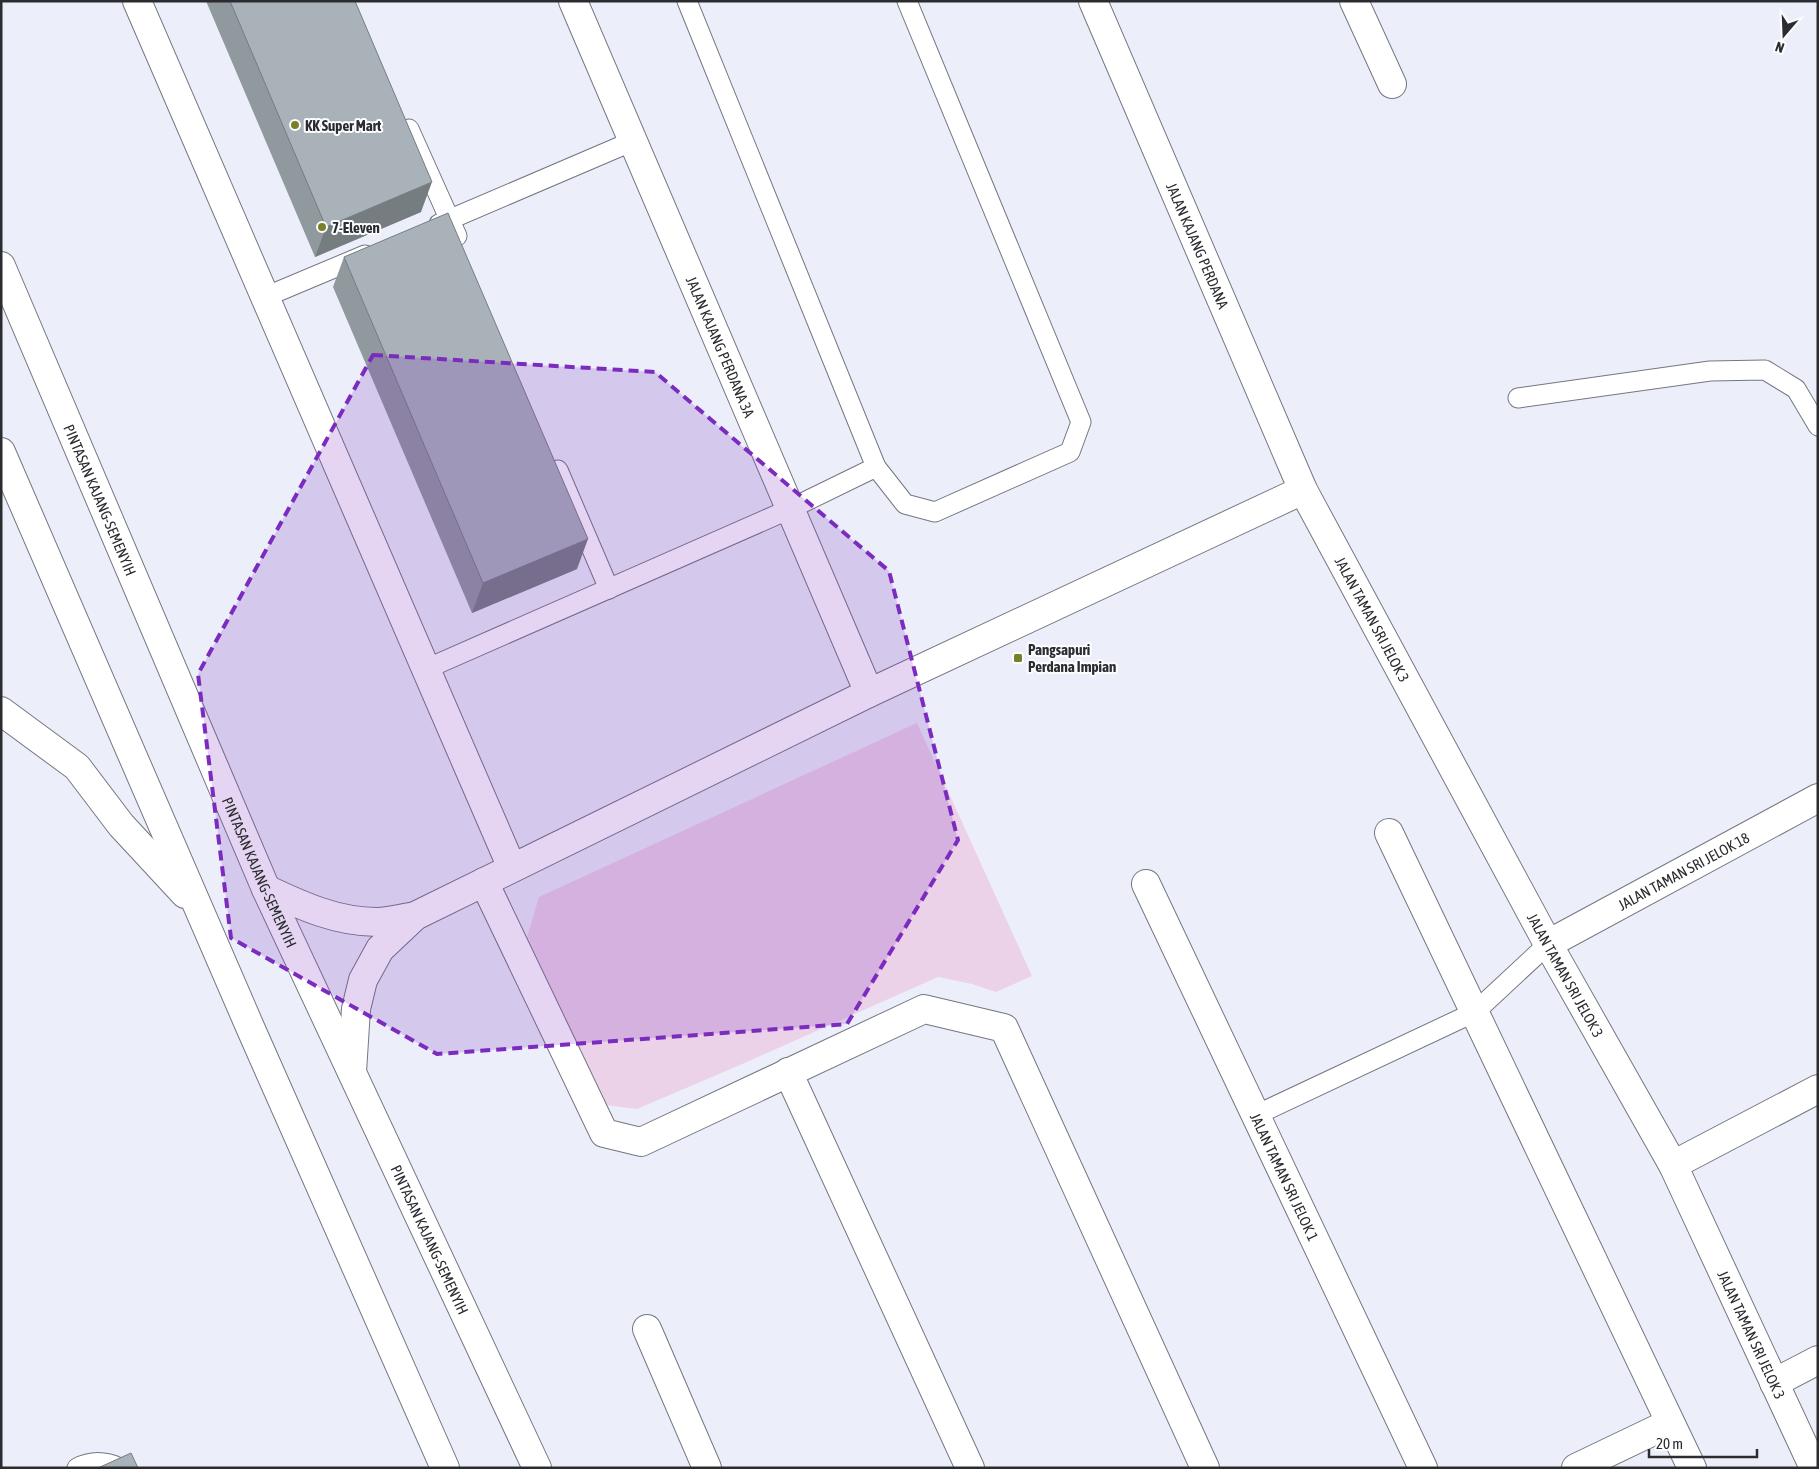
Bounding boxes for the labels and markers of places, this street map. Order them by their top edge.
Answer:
place label: KK Super Mart [305,117,382,134]
marker: KK Super Mart [289,119,301,131]
place label: 7-Eleven [332,219,380,236]
marker: 7-Eleven [316,221,328,233]
place label: Pangsapuri Perdana Impian [1028,641,1116,675]
marker: Pangsapuri Perdana Impian [1012,652,1024,664]

